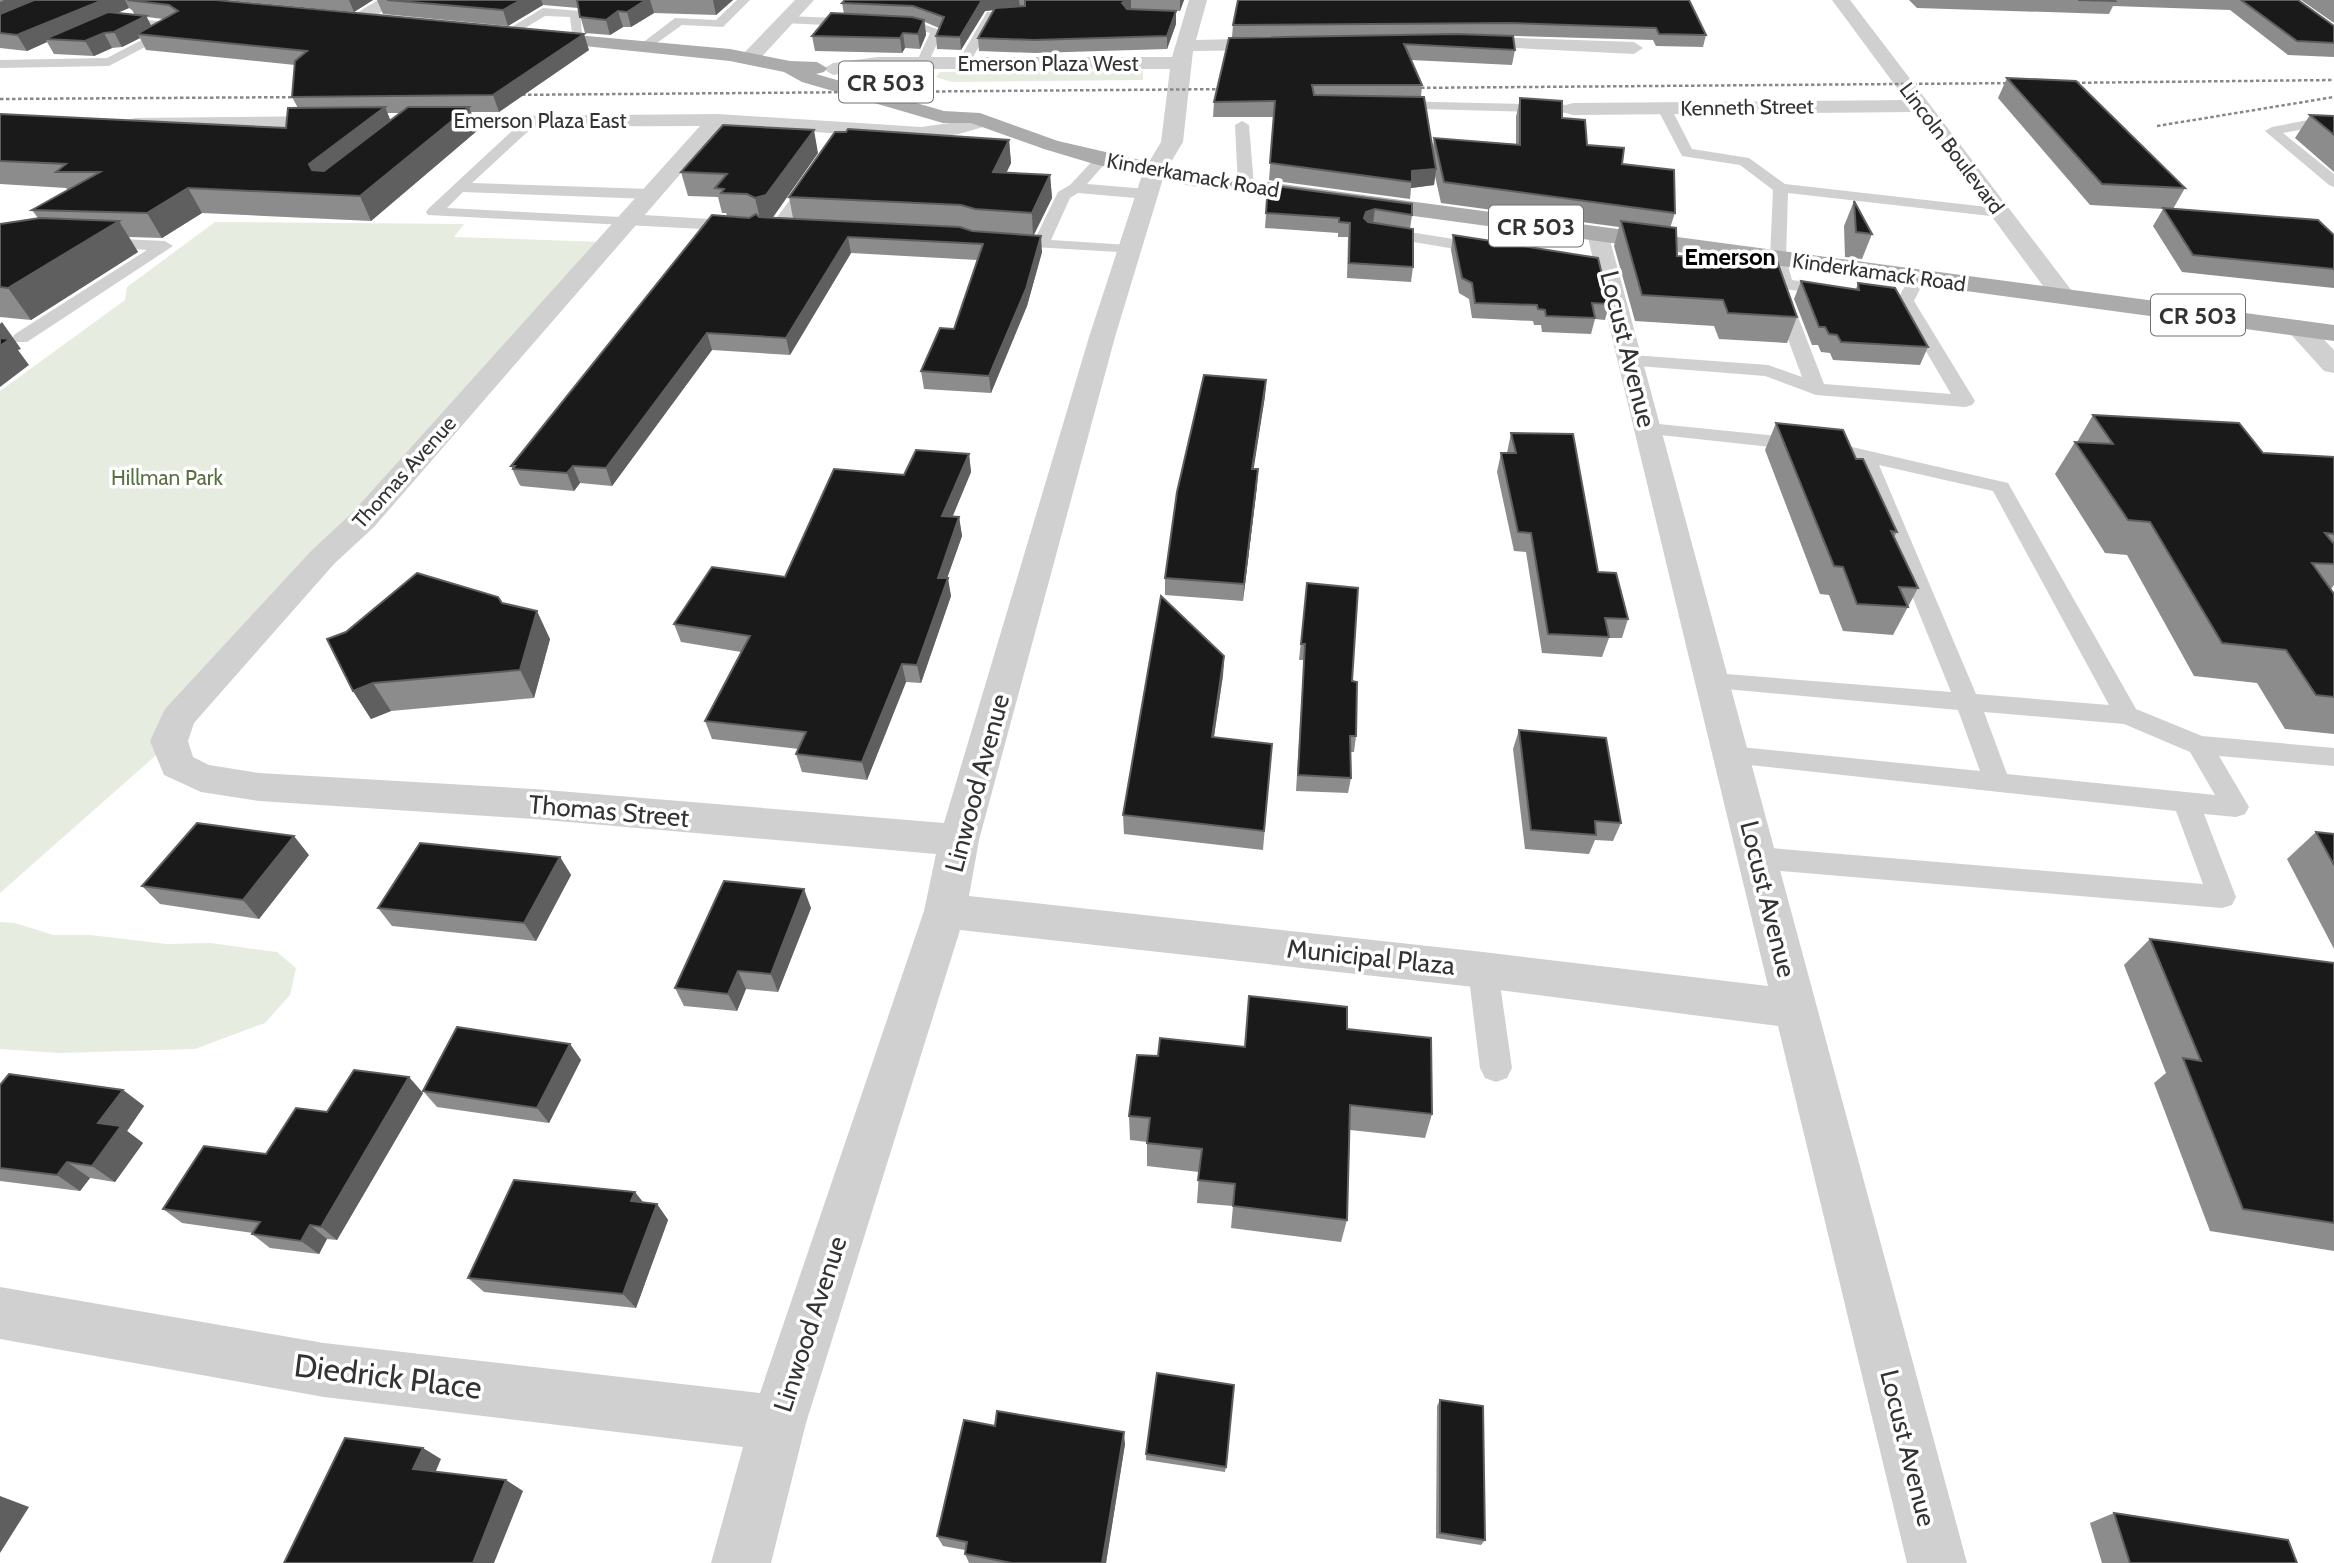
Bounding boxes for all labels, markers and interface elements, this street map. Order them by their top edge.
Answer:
street label: Emerson Plaza West [957,51,1139,76]
road number: CR 503 [839,61,933,102]
street label: Lincoln Boulevard [1894,77,2010,219]
street label: Kenneth Street [1680,93,1814,121]
street label: Emerson Plaza East [453,108,627,133]
street label: Kinderkamack Road [1105,148,1281,202]
road number: CR 503 [1489,206,1583,246]
district label: Emerson [1684,242,1776,271]
street label: Kinderkamack Road [1791,247,1967,297]
street label: Locust Avenue [1593,267,1663,431]
road number: CR 503 [2151,294,2245,336]
street label: Thomas Avenue [347,411,461,533]
park label: Hillman Park [111,465,223,490]
street label: Linwood Avenue [938,691,1016,875]
street label: Thomas Street [528,788,691,834]
street label: Locust Avenue [1733,817,1803,981]
street label: Municipal Plaza [1285,932,1457,982]
street label: Linwood Avenue [767,1232,853,1416]
street label: Diedrick Place [292,1345,484,1407]
street label: Locust Avenue [1873,1366,1943,1530]

